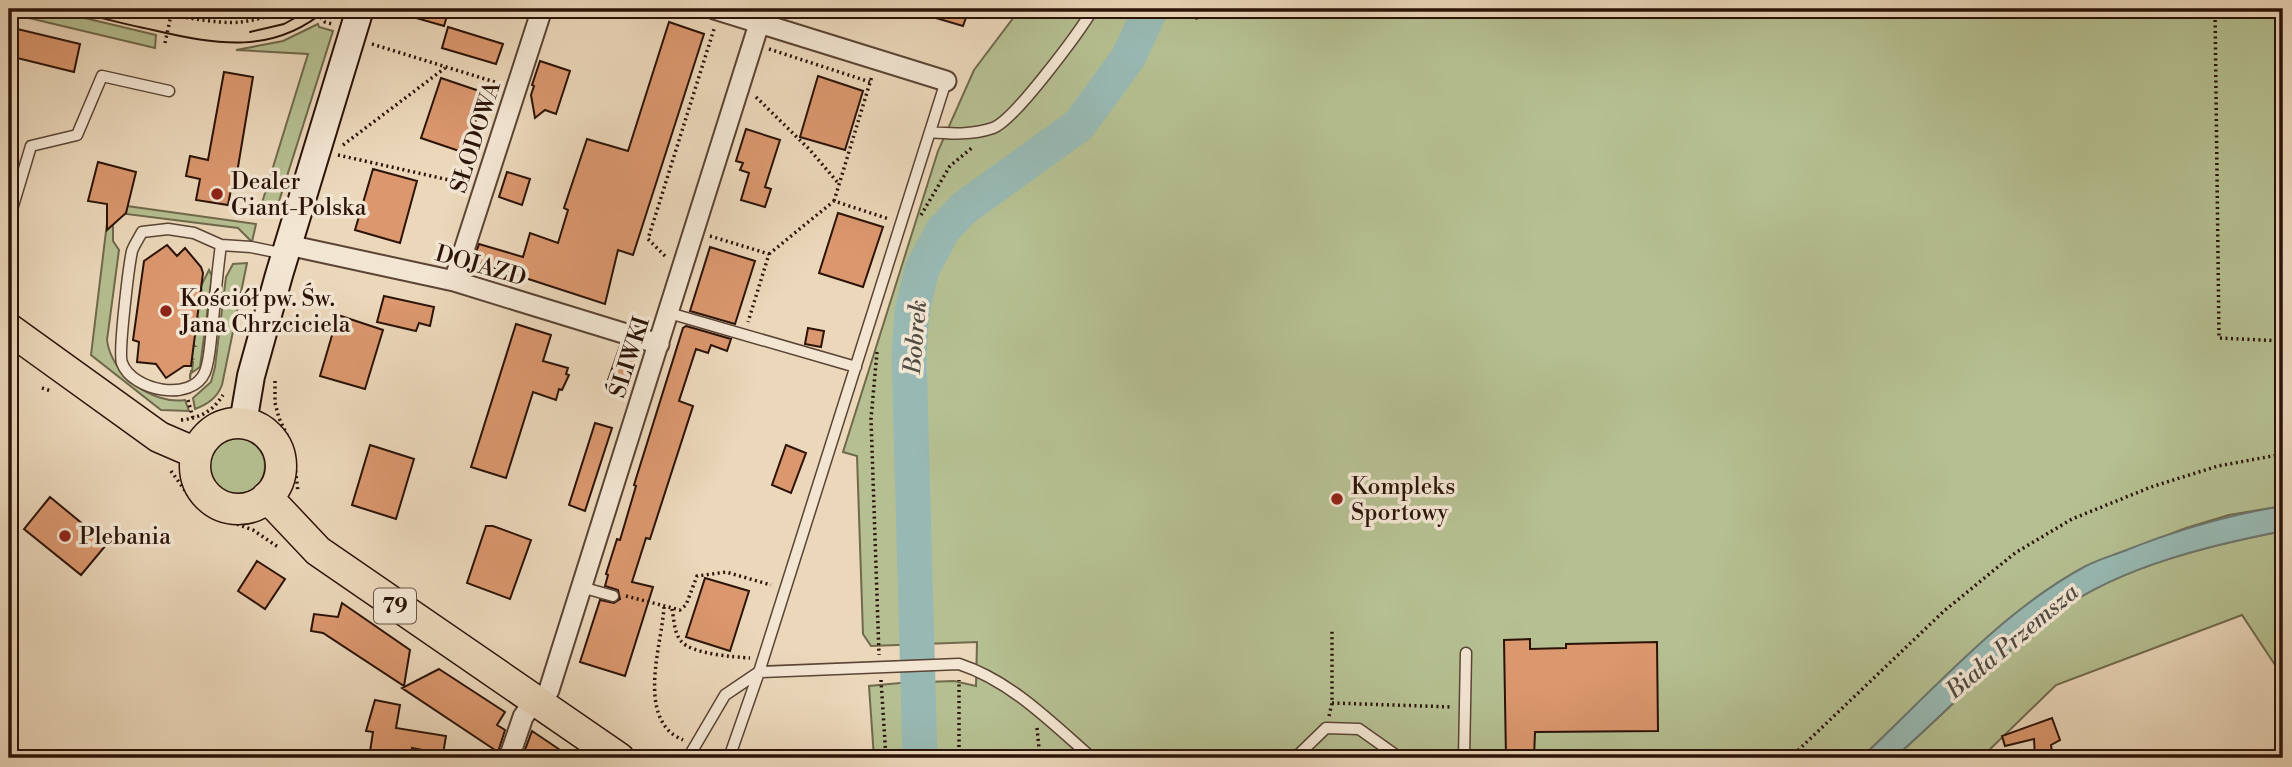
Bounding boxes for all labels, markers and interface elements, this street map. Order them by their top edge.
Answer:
street label: SŁODOWA [445,77,508,197]
place label: Dealer Giant-Polska [231,168,367,222]
marker: Dealer Giant-Polska [209,186,225,202]
street label: DOJAZD [432,240,529,292]
place label: Kościół pw. Św. Jana Chrzciciela [179,282,351,339]
water label: Bobrek [898,299,934,376]
marker: Kościół pw. Św. Jana Chrzciciela [158,303,174,319]
street label: ŚLIWKI [601,312,656,401]
place label: Kompleks Sportowy [1351,473,1455,527]
marker: Kompleks Sportowy [1329,491,1345,507]
place label: Plebania [79,523,171,551]
marker: Plebania [57,528,73,544]
water label: Biała Przemsza [1939,577,2086,707]
road number: 79 [374,588,416,624]

